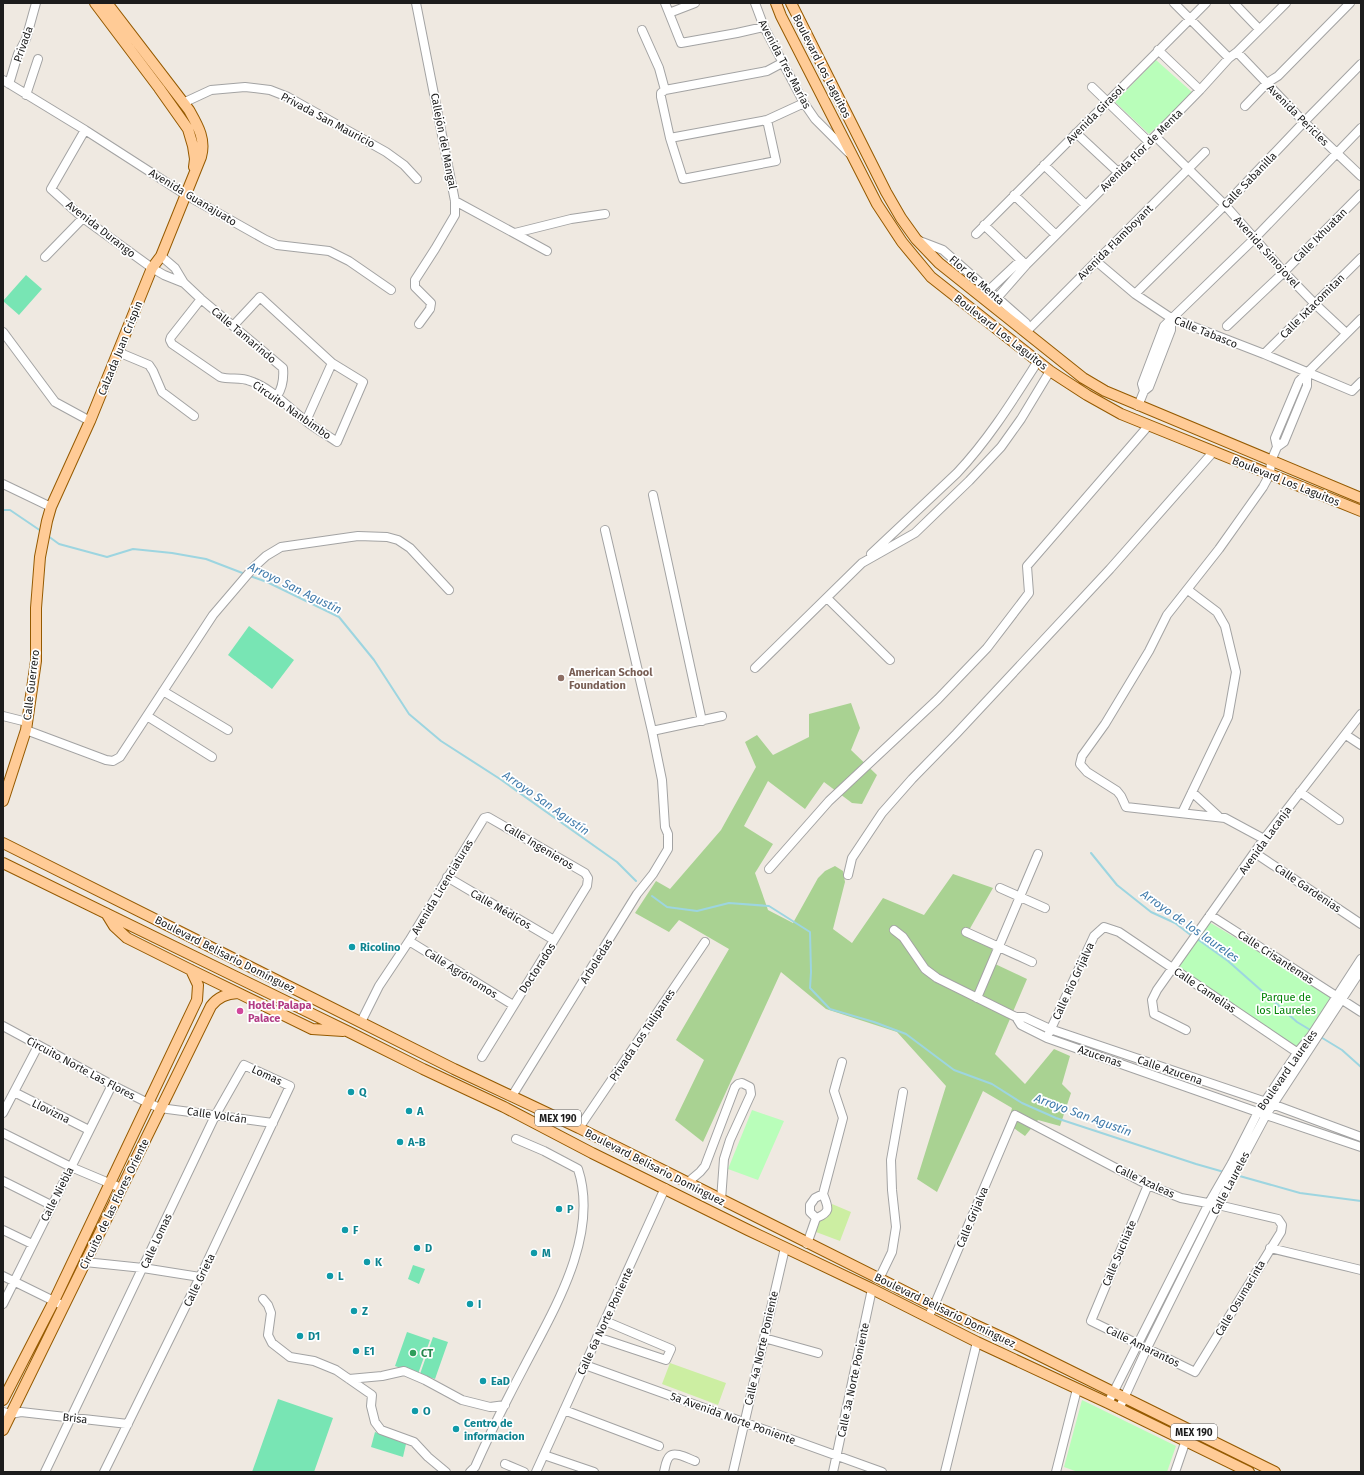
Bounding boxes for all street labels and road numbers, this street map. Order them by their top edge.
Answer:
street label: Boulevard Los Laguitos [790,12,853,120]
street label: Avenida Tres Marías [756,18,814,111]
street label: Privada [11,24,36,64]
street label: Avenida Girasol [1063,82,1127,146]
street label: Avenida Pericles [1264,82,1331,149]
street label: Privada San Mauricio [279,90,377,151]
street label: Callejón del Mangal [428,92,459,190]
street label: Avenida Flor de Menta [1097,106,1185,194]
street label: Calle Sabanilla [1219,149,1280,211]
street label: Avenida Guanajuato [147,166,239,229]
street label: Avenida Durango [63,198,138,261]
street label: Avenida Flamboyant [1075,202,1156,283]
street label: Calle Ixhuatan [1291,206,1350,265]
street label: Avenida Simojovel [1231,214,1302,291]
street label: Flor de Menta [947,253,1007,308]
street label: Calle Ixtacomitan [1277,271,1347,341]
street label: Boulevard Los Laguitos [952,292,1050,373]
street label: Calzada Juan Crispin [96,299,145,397]
street label: Calle Tamarindo [209,305,279,366]
street label: Calle Tabasco [1172,314,1239,351]
street label: Circuito Nanbimbo [250,378,334,442]
street label: Boulevard Los Laguitos [1230,454,1341,509]
street label: Calle Guerrero [21,649,42,721]
street label: Avenida Lacanja [1236,804,1294,877]
street label: Calle Ingenieros [501,820,576,872]
street label: Avenida Licenciaturas [409,837,476,937]
street label: Calle Gardenias [1272,861,1343,915]
street label: Calle Médicos [468,887,533,932]
street label: Boulevard Belisario Domínguez [153,913,297,996]
street label: Calle Crisantemas [1235,928,1316,987]
street label: Arboledas [578,937,615,986]
street label: Calle Río Grijalva [1050,940,1097,1022]
street label: Doctorados [516,941,558,996]
street label: Calle Agrónomos [422,946,500,1001]
street label: Calle Camelias [1171,965,1238,1016]
street label: Privada Los Tulipanes [607,987,678,1084]
street label: Boulevard Laureles [1255,1028,1320,1113]
street label: Circuito Norte Las Flores [24,1034,137,1103]
street label: Azucenas [1076,1043,1124,1070]
street label: Calle Azucena [1136,1053,1204,1088]
street label: Lomas [250,1063,284,1088]
street label: Llovizna [30,1097,72,1126]
street label: Calle Volcán [186,1105,248,1126]
road number: MEX 190 [535,1110,581,1126]
street label: Boulevard Belisario Domínguez [583,1126,727,1209]
street label: Circuito de las Flores Oriente [77,1137,152,1272]
street label: Calle Laureles [1208,1150,1252,1217]
street label: Calle Azaleas [1113,1162,1177,1201]
street label: Calle Niebla [38,1165,77,1224]
street label: Calle Grijalva [954,1185,991,1250]
street label: Calle Lomas [138,1212,175,1271]
street label: Calle Suchiate [1100,1218,1139,1288]
street label: Calle Grieta [181,1252,218,1309]
street label: Calle Osumacinta [1213,1258,1268,1339]
street label: Calle 6a Norte Poniente [575,1265,636,1377]
street label: Boulevard Belisario Domínguez [872,1271,1018,1350]
street label: Calle 4a Norte Poniente [742,1290,781,1407]
street label: Calle 3a Norte Poniente [835,1322,872,1439]
street label: Calle Amarantos [1104,1323,1182,1370]
street label: 5a Avenida Norte Poniente [668,1390,797,1447]
street label: Brisa [62,1411,88,1426]
road number: MEX 190 [1171,1424,1217,1440]

